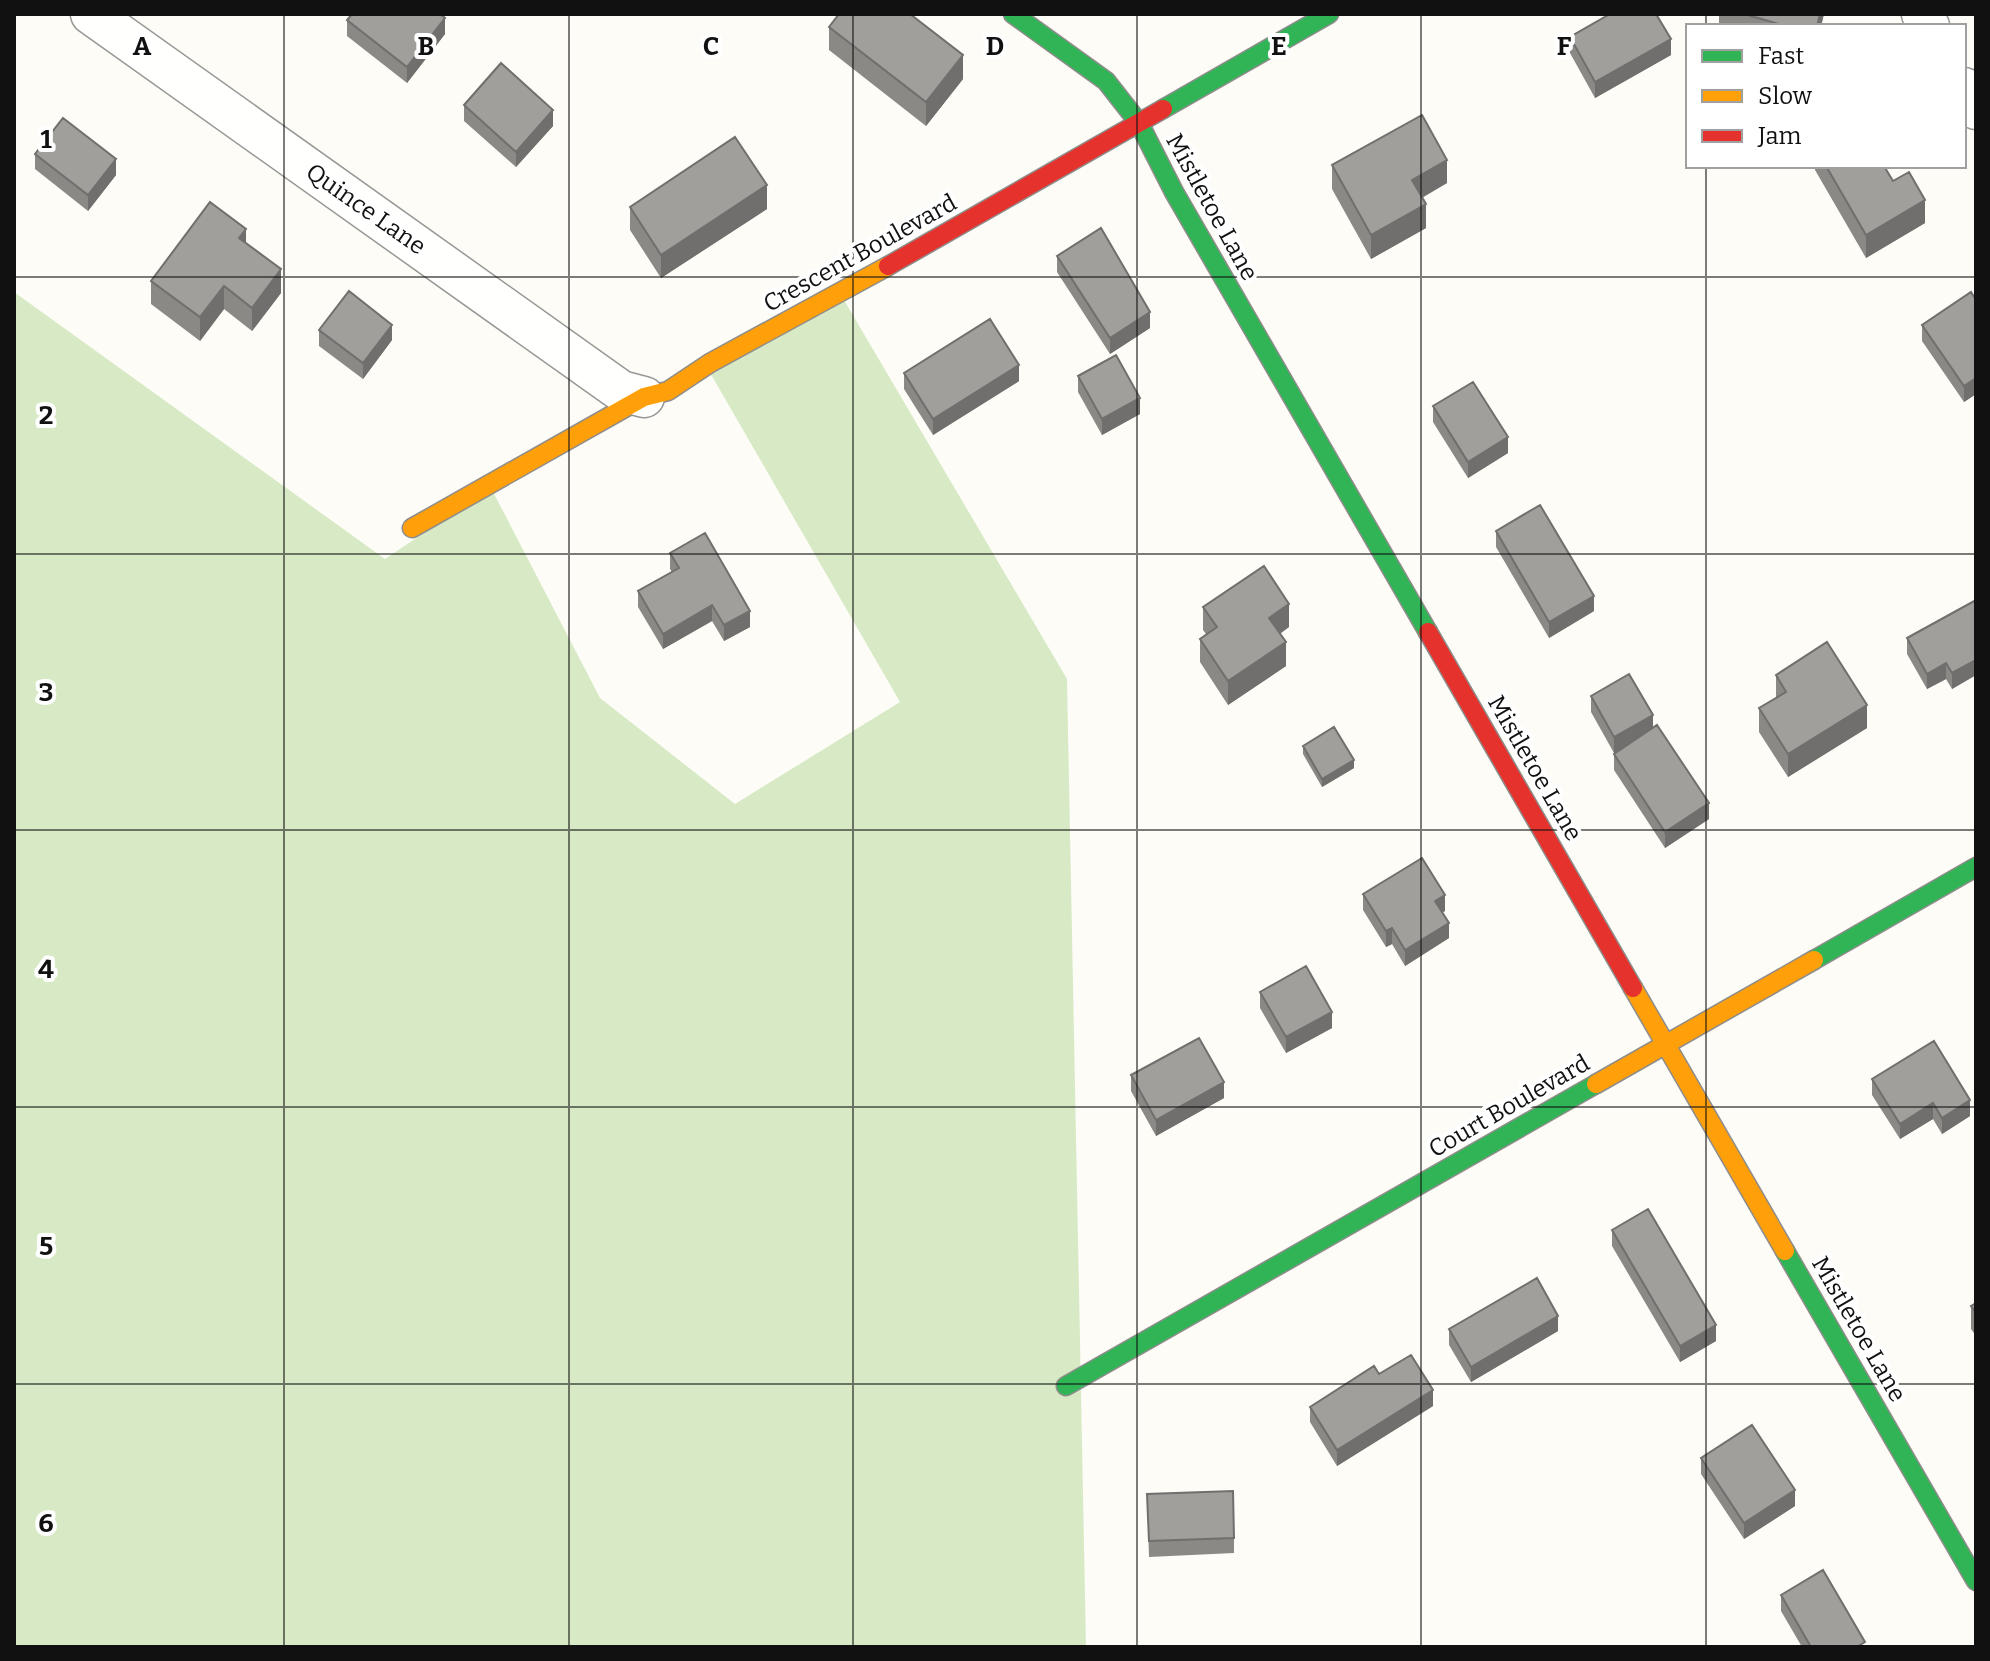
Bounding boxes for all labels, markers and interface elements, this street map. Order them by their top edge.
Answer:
legend [1686,24,1966,168]
text: A [133,31,152,62]
text: B [418,31,434,62]
text: C [703,31,719,62]
text: D [986,31,1004,62]
text: E [1271,31,1287,62]
text: F [1557,31,1572,62]
text: Fast [1758,42,1804,70]
text: Slow [1758,82,1813,110]
text: Jam [1757,122,1802,150]
text: 1 [40,124,52,155]
street label: Mistletoe Lane [1160,129,1264,285]
street label: Quince Lane [301,158,431,260]
street label: Crescent Boulevard [759,188,961,318]
text: 2 [39,400,53,431]
text: 3 [39,677,53,708]
street label: Mistletoe Lane [1482,690,1588,846]
text: 4 [38,954,54,985]
street label: Court Boulevard [1424,1049,1594,1163]
text: 5 [39,1231,53,1262]
street label: Mistletoe Lane [1806,1251,1912,1407]
text: 6 [38,1508,54,1539]

